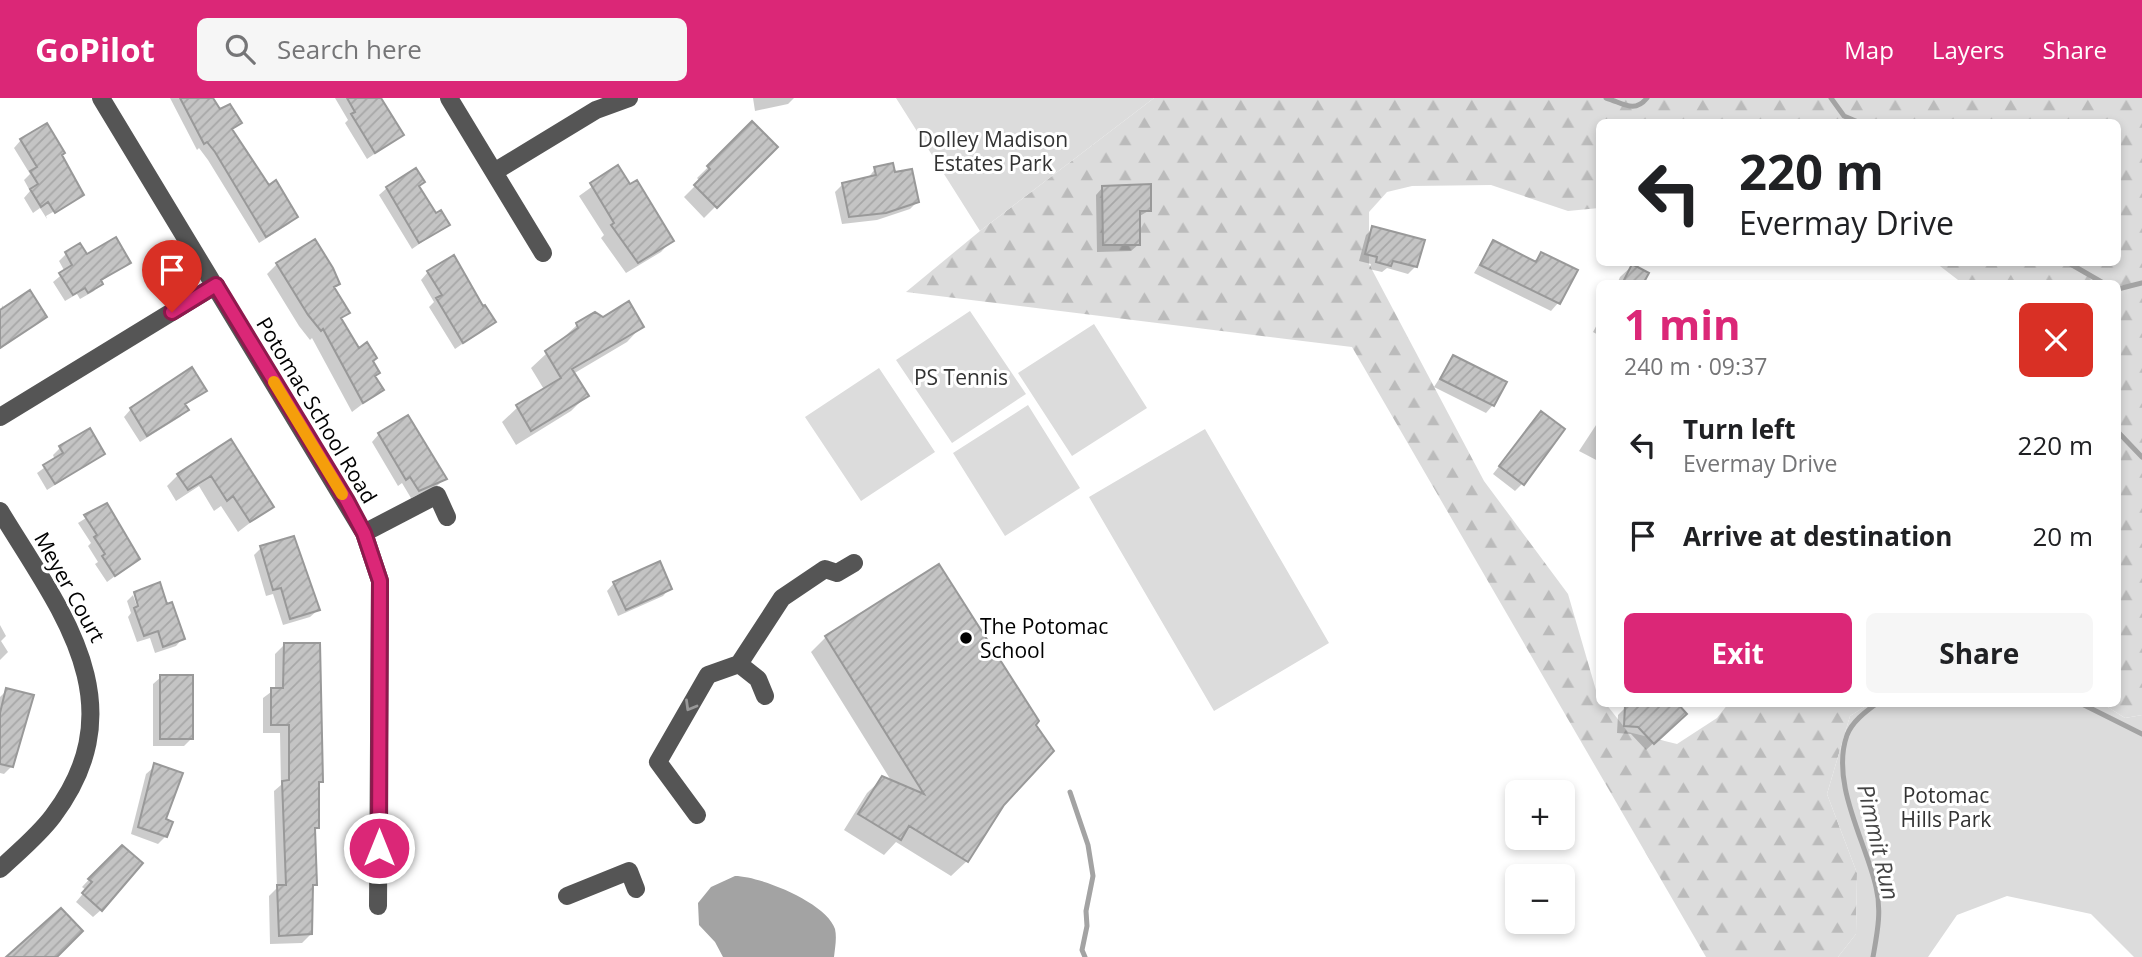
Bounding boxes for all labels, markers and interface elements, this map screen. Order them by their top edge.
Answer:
search box [197,18,687,81]
text: GoPilot [35,27,155,72]
icon: search [221,30,259,68]
text: Search here [277,31,422,67]
text: Map [1844,33,1894,66]
text: Layers [1932,33,2005,66]
text: Share [2043,33,2107,66]
park label: Dolley Madison Estates Park [918,125,1068,177]
text: 220 m [1739,138,1884,204]
icon: left [1624,147,1715,238]
text: Evermay Drive [1739,201,1954,244]
pin [142,240,202,312]
icon: arrive [153,251,191,289]
text: 1 min [1624,295,1741,352]
button: close [2019,303,2093,377]
street label: Potomac School Road [250,312,384,508]
text: 240 m · 09:37 [1624,350,1767,382]
park label: PS Tennis [914,363,1008,391]
text: Turn left [1683,411,1795,447]
icon: left [1624,426,1662,464]
text: 220 m [2018,427,2093,463]
text: Evermay Drive [1683,447,1837,479]
icon: arrive [1624,517,1662,555]
text: Arrive at destination [1683,518,1952,554]
text: 20 m [2032,518,2093,554]
street label: Meyer Court [28,527,112,647]
place label: The Potomac School [980,612,1108,664]
button: Exit [1624,613,1852,693]
button: Share [1866,613,2093,693]
marker: The Potomac School [958,630,974,646]
one-way arrow [685,698,698,711]
map controls [1505,780,1575,934]
button: + [1505,780,1575,850]
water label: Pimmit Run [1850,781,1908,903]
park label: Potomac Hills Park [1901,781,1991,833]
position arrow [342,811,416,885]
button: − [1505,864,1575,934]

